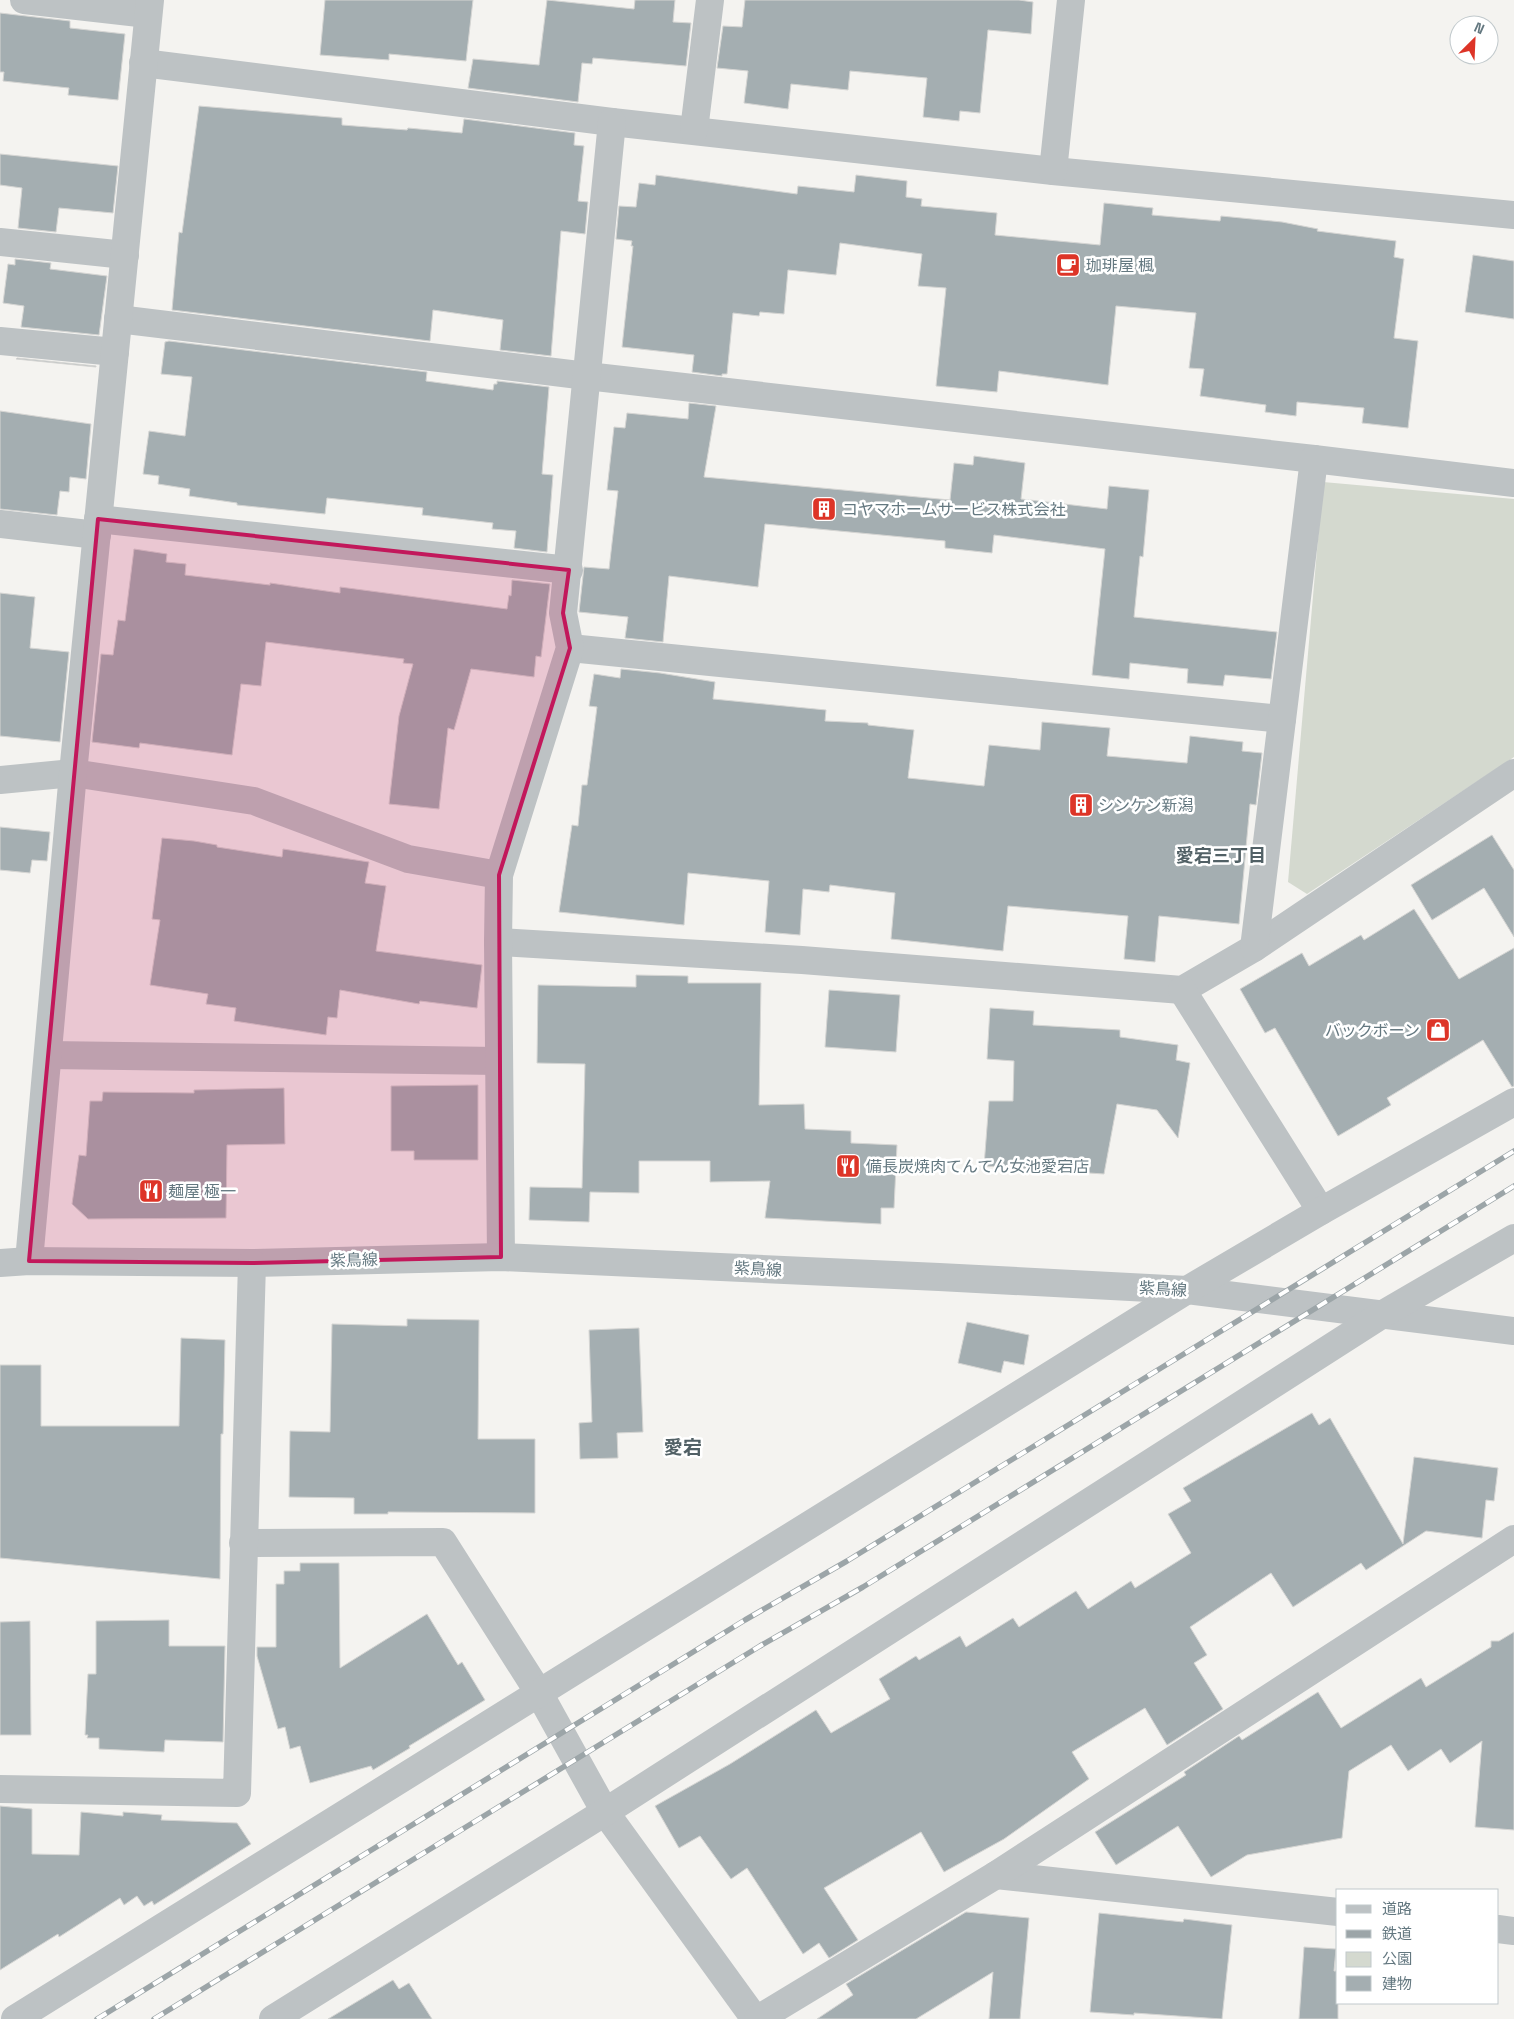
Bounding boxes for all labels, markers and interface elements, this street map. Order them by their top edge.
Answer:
north arrow [1449,15,1499,65]
text: N [1471,18,1487,38]
cafe icon: 珈琲屋 楓 [1055,252,1081,278]
place label: 珈琲屋 楓 [1086,255,1154,276]
building icon: コヤマホームサービス株式会社 [811,496,837,522]
place label: コヤマホームサービス株式会社 [842,499,1066,520]
building icon: シンケン新潟 [1068,792,1094,818]
place label: シンケン新潟 [1098,795,1194,816]
district label: 愛宕三丁目 [1176,844,1266,867]
shop icon: バックボーン [1425,1017,1451,1043]
place label: バックボーン [1325,1020,1420,1041]
restaurant icon: 備長炭焼肉てんてん女池愛宕店 [835,1153,861,1179]
place label: 備長炭焼肉てんてん女池愛宕店 [866,1156,1089,1177]
restaurant icon: 麺屋 極一 [138,1178,164,1204]
place label: 麺屋 極一 [168,1181,236,1202]
street label: 紫鳥線 [330,1249,378,1271]
street label: 紫鳥線 [733,1257,783,1281]
street label: 紫鳥線 [1138,1277,1188,1301]
district label: 愛宕 [664,1435,702,1460]
legend [1336,1889,1499,2004]
text: 道路 [1382,1899,1412,1918]
text: 鉄道 [1382,1924,1412,1943]
text: 公園 [1382,1949,1412,1968]
text: 建物 [1382,1974,1412,1993]

